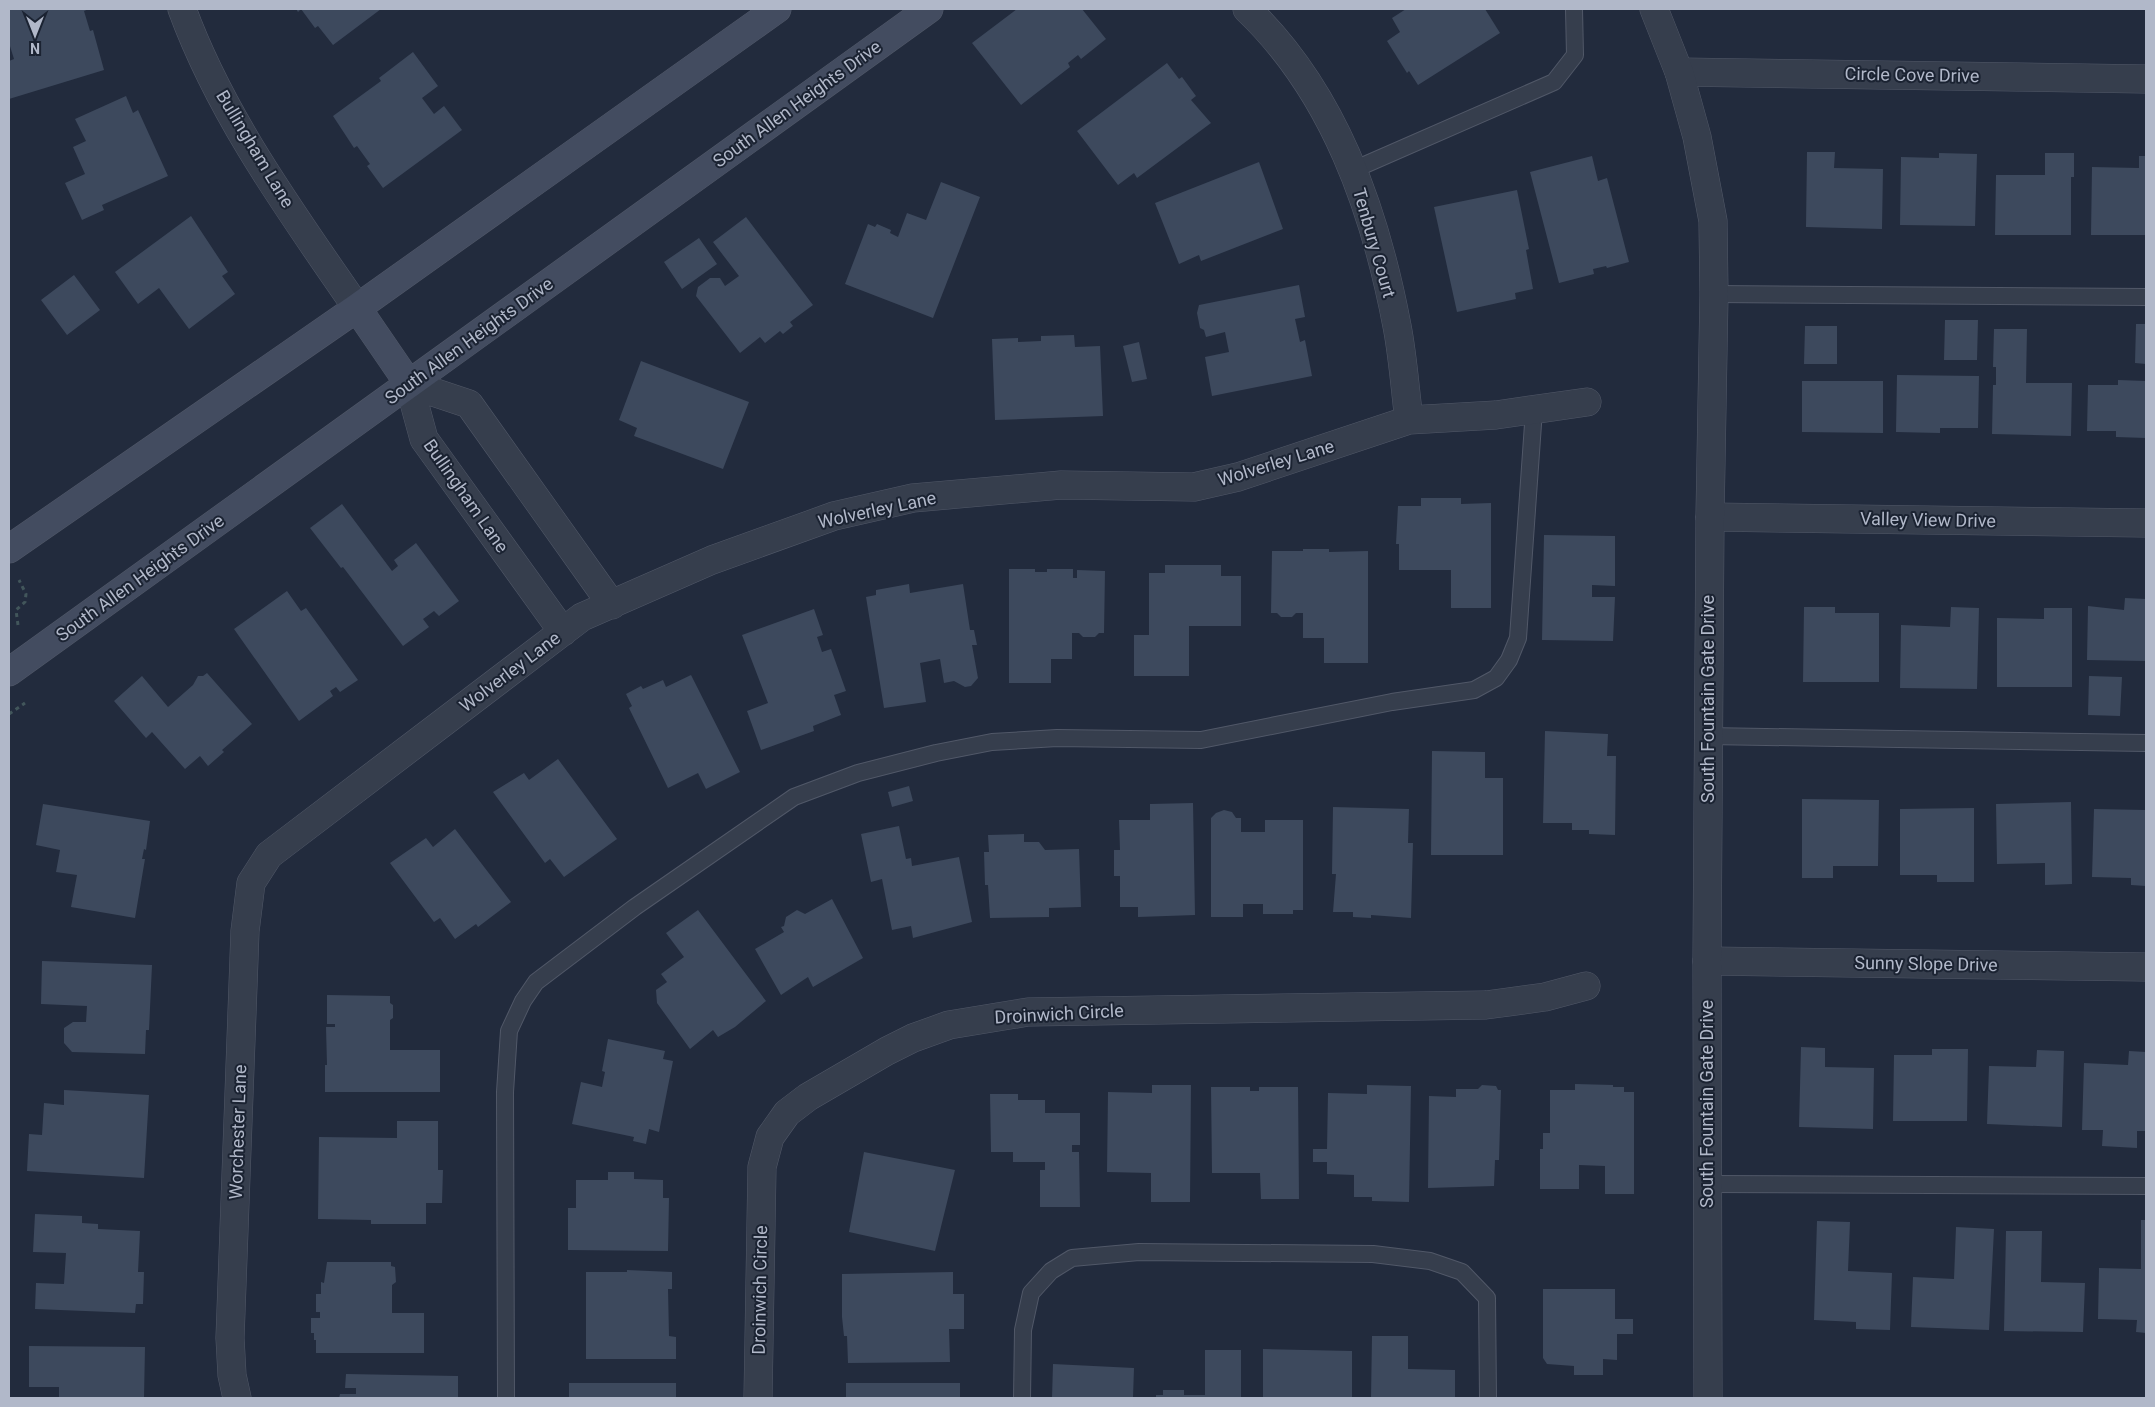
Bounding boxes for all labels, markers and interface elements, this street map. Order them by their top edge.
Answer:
north arrow [10,10,60,60]
street label: South Allen Heights Drive [709,36,885,172]
text: N [30,40,40,56]
street label: Circle Cove Drive [1844,63,1980,86]
street label: Bullingham Lane [212,86,299,211]
street label: Tenbury Court [1349,186,1400,300]
street label: South Allen Heights Drive [381,273,557,409]
street label: Bullingham Lane [420,435,513,556]
street label: Wolverley Lane [1215,435,1336,490]
street label: Wolverley Lane [816,487,938,532]
street label: Valley View Drive [1860,508,1996,531]
street label: South Allen Heights Drive [52,510,228,646]
street label: South Fountain Gate Drive [1697,595,1718,803]
street label: Wolverley Lane [455,627,564,716]
street label: Sunny Slope Drive [1854,952,1998,975]
street label: Droinwich Circle [994,1000,1124,1027]
street label: South Fountain Gate Drive [1696,1000,1717,1208]
street label: Worchester Lane [225,1064,250,1200]
street label: Droinwich Circle [748,1225,771,1355]

